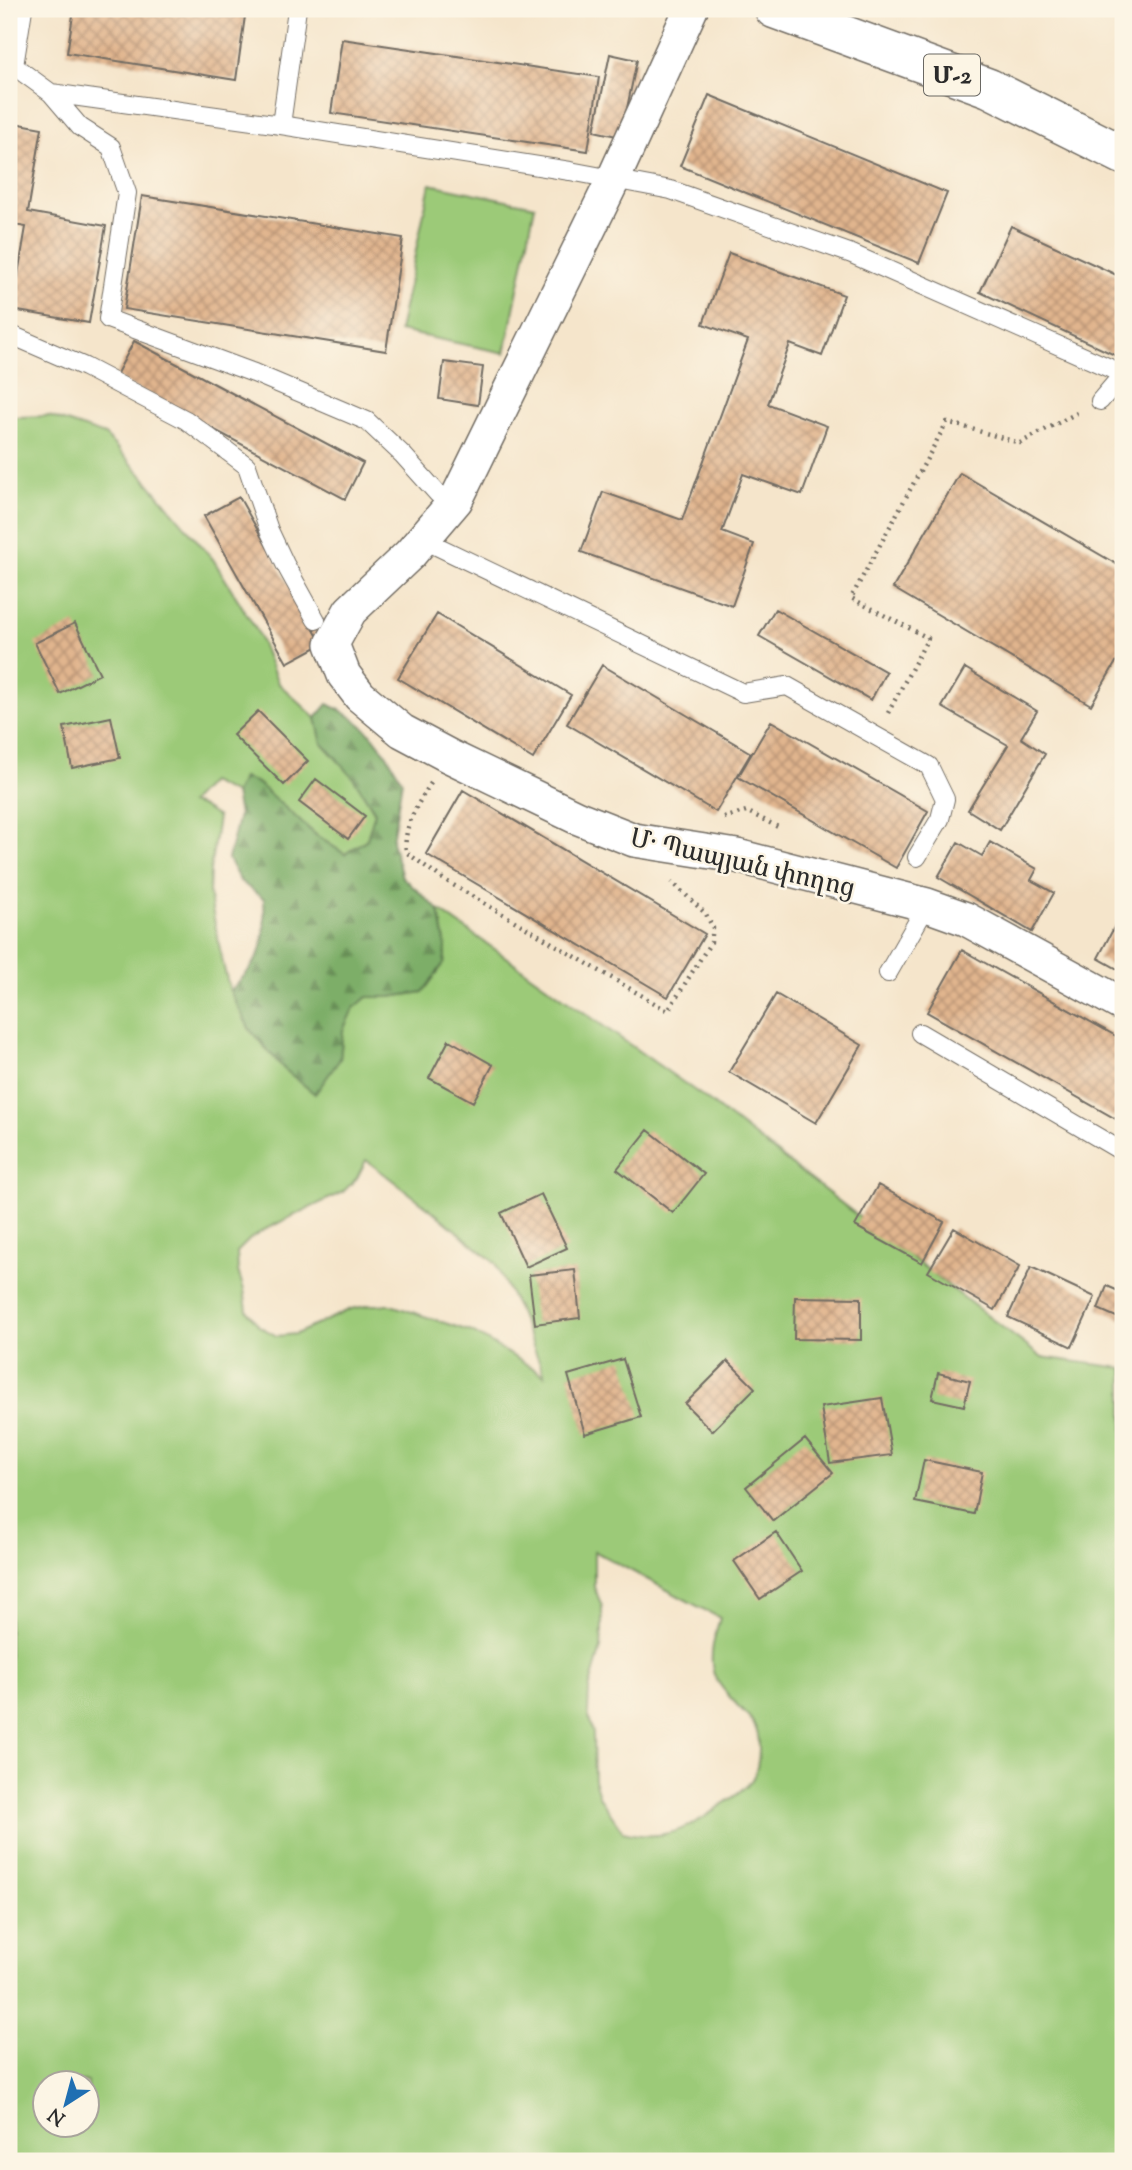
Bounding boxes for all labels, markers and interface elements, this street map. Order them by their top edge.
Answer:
road number: Մ-2 [924,54,980,96]
street label: Մ․ Պապյան փողոց [626,821,858,908]
north arrow [32,2068,102,2138]
text: N [43,2100,72,2131]

